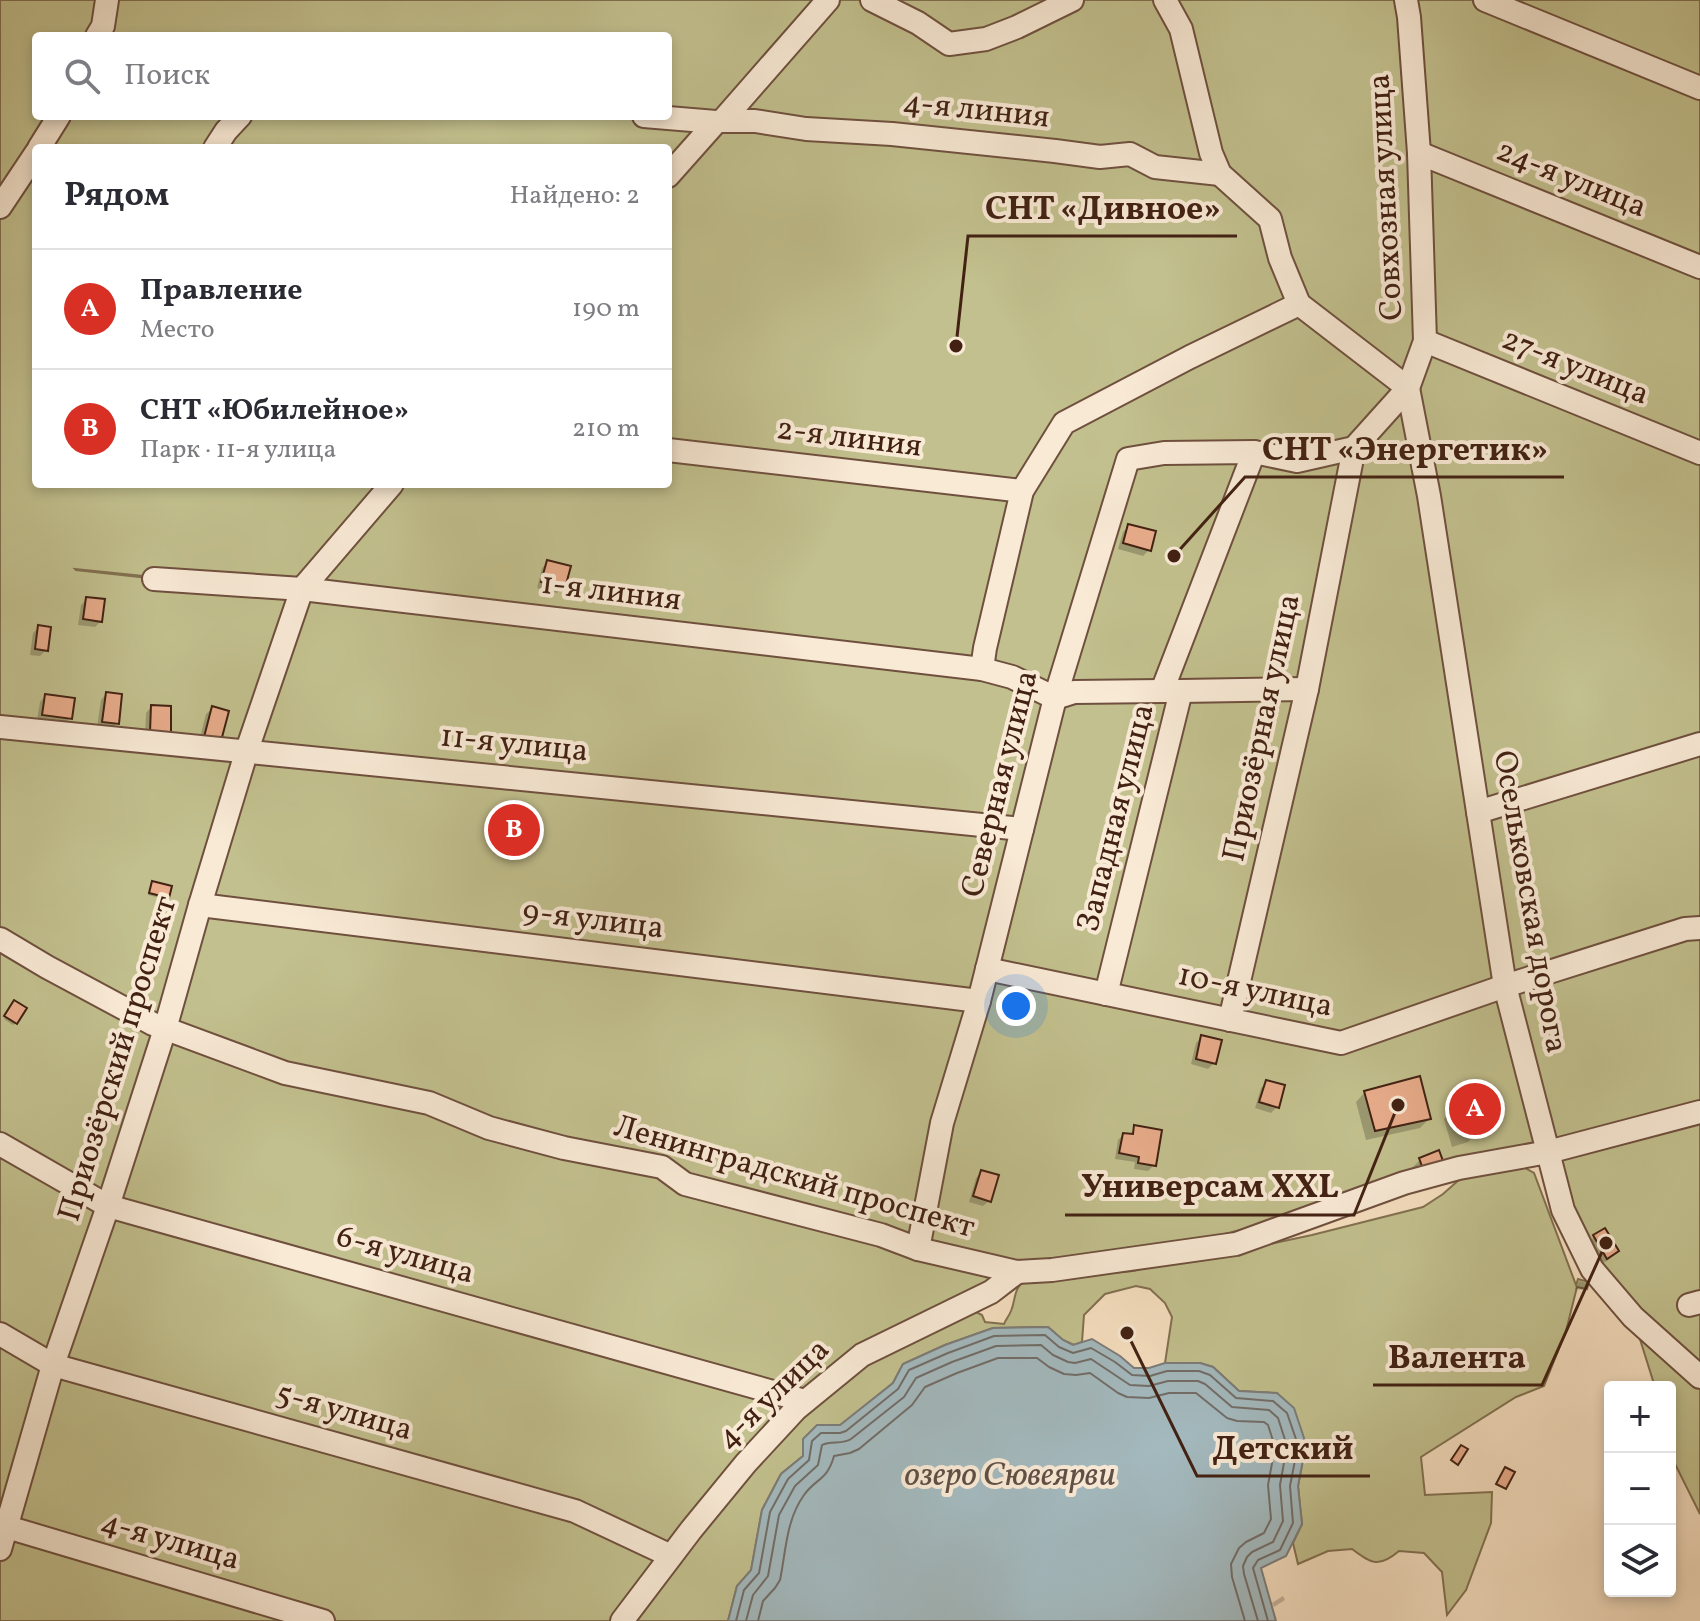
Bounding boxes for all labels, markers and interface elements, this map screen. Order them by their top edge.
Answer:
search box [32,32,672,120]
icon: search [60,54,104,98]
text: Поиск [124,55,210,97]
street label: Совхозная улица [1359,72,1415,322]
street label: 4-я линия [901,81,1051,141]
street label: 24-я улица [1489,130,1653,230]
text: Рядом [64,173,169,220]
text: Найдено: 2 [510,178,640,214]
callout: СНТ «Дивное» [968,178,1237,236]
text: СНТ «Дивное» [985,187,1221,234]
text: Правление [140,270,303,312]
text: A [81,291,99,327]
text: 190 m [572,291,640,327]
text: Место [140,312,215,348]
street label: 27-я улица [1495,319,1655,417]
text: СНТ «Юбилейное» [140,390,409,432]
street label: 2-я линия [774,408,924,470]
text: B [81,411,99,447]
text: 210 m [572,411,640,447]
callout: СНТ «Энергетик» [1245,419,1564,477]
text: СНТ «Энергетик» [1262,428,1548,475]
text: Парк · 11-я улица [140,432,336,468]
street label: 1-я линия [539,563,683,623]
street label: Приозёрная улица [1213,590,1313,866]
street label: Северная улица [952,666,1050,902]
street label: Западная улица [1067,699,1167,937]
street label: 11-я улица [438,715,590,775]
street label: Осельковская дорога [1481,747,1577,1057]
pin: B [488,800,540,860]
street label: 9-я улица [520,890,666,952]
street label: Приозёрский проспект [49,891,189,1227]
street label: 10-я улица [1174,954,1336,1030]
your location [996,986,1036,1026]
pin: A [1449,1079,1501,1139]
street label: Ленинградский проспект [608,1105,980,1251]
callout: Универсам XXL [1065,1157,1354,1215]
text: Универсам XXL [1081,1165,1339,1212]
street label: 6-я улица [331,1215,479,1297]
callout: Валента [1373,1327,1542,1385]
street label: 4-я улица [707,1330,841,1460]
text: Валента [1388,1336,1526,1383]
street label: 5-я улица [271,1373,417,1453]
map controls [1604,1381,1676,1597]
button: + [1604,1381,1676,1453]
callout: Детский [1197,1418,1370,1476]
text: Детский [1212,1427,1354,1474]
water label: озеро Сювеярви [904,1453,1116,1500]
button: − [1604,1453,1676,1525]
street label: 4-я улица [95,1501,245,1583]
button: layers [1604,1525,1676,1597]

